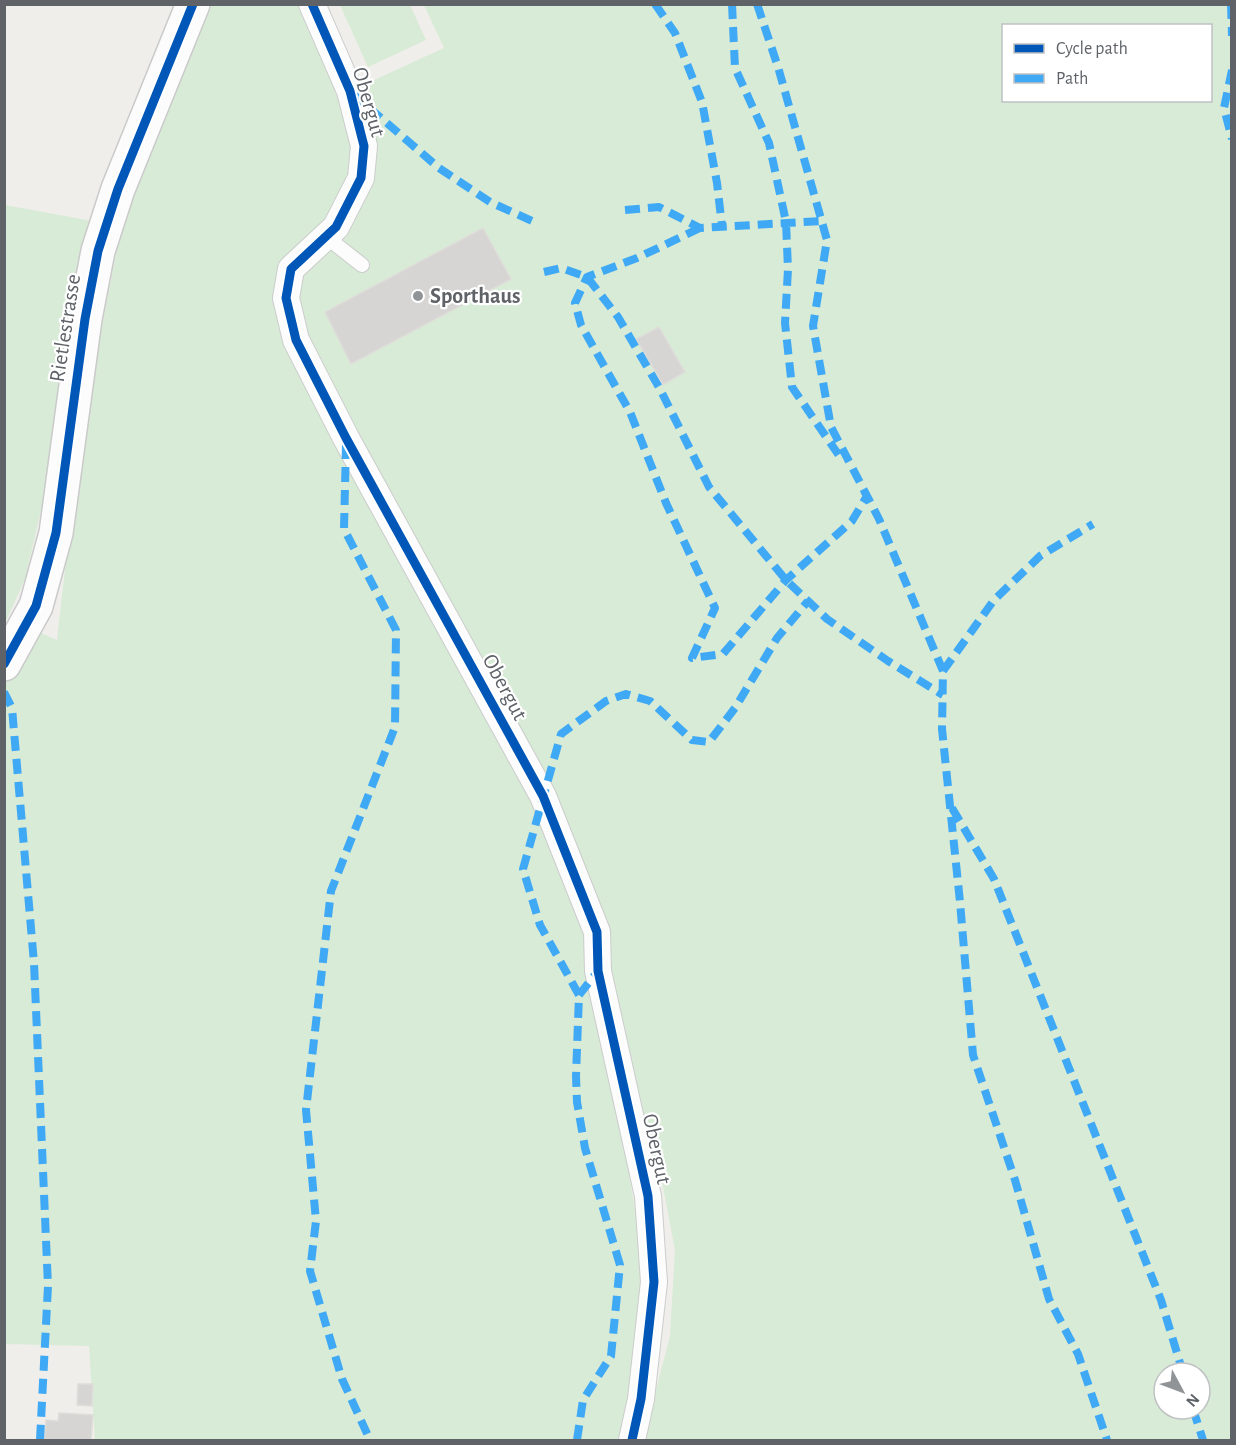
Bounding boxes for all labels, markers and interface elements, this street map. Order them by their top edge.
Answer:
legend [1002,24,1212,102]
text: Cycle path [1056,40,1128,58]
street label: Obergut [349,65,389,139]
text: Path [1056,70,1088,88]
street label: Rietlestrasse [46,272,84,384]
place label: Sporthaus [430,285,521,307]
marker: Sporthaus [411,289,425,303]
street label: Obergut [479,650,531,724]
street label: Obergut [639,1112,675,1186]
north arrow [1152,1361,1212,1421]
text: N [1183,1391,1202,1410]

